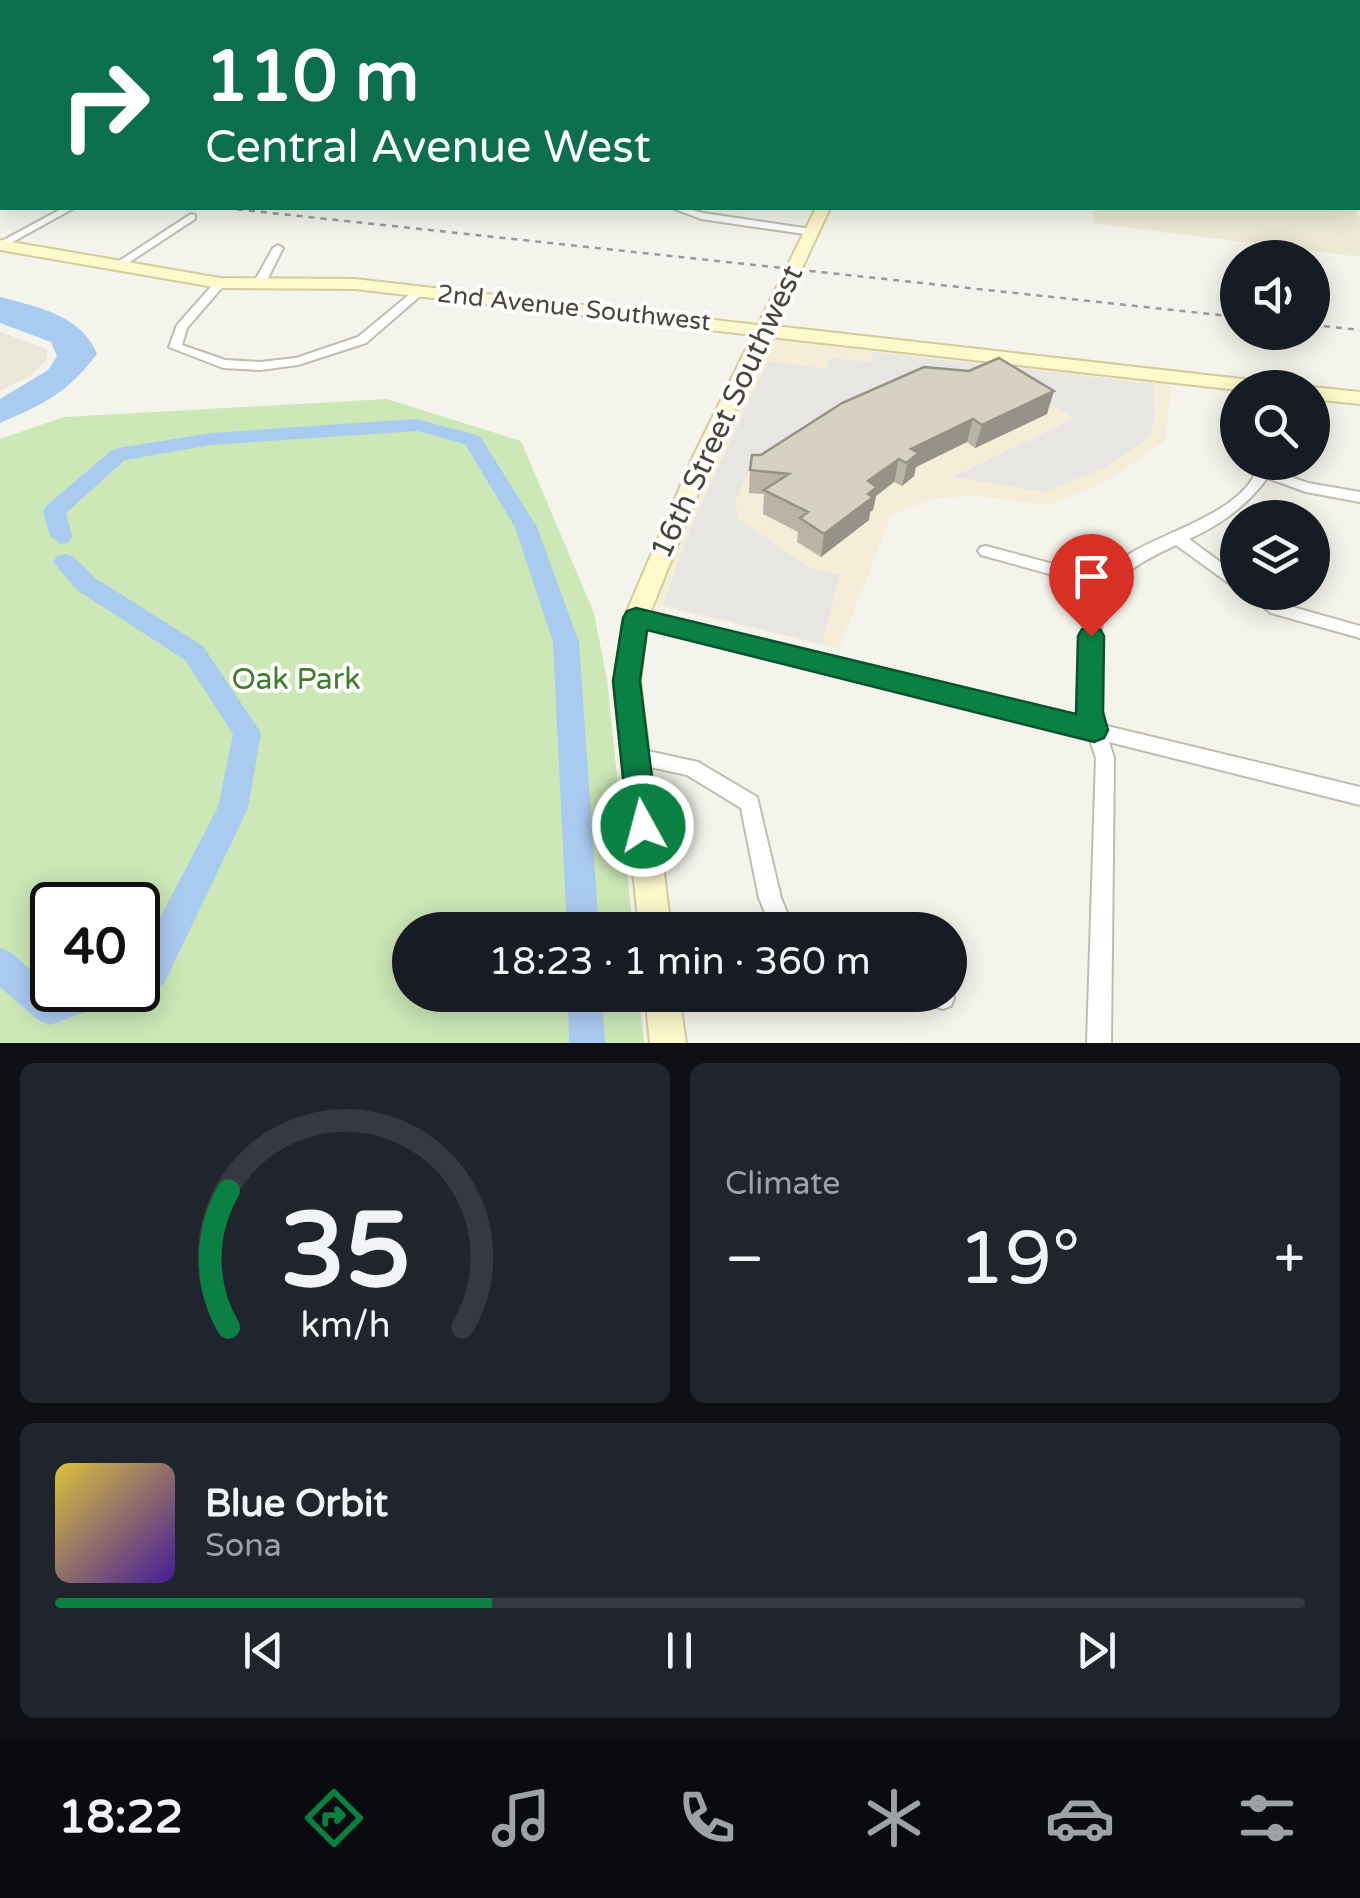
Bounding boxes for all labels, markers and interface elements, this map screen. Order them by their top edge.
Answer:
text: 110 m [205,36,419,120]
icon: right [40,40,170,170]
text: Central Avenue West [205,121,651,175]
map controls [1220,240,1330,610]
button: sound [1220,240,1330,350]
street label: 16th Street Southwest [643,259,811,565]
street label: 2nd Avenue Southwest [436,279,713,337]
button: search [1220,370,1330,480]
button: layers [1220,500,1330,610]
pin [1049,534,1134,637]
icon: arrive [1064,549,1119,604]
park label: Oak Park [231,661,361,698]
position arrow [591,774,695,878]
speed limit sign: 40 [30,882,160,1012]
text: 18:23 · 1 min · 360 m [488,939,871,985]
text: Climate [725,1165,840,1203]
text: 35 [280,1190,410,1315]
text: 19° [958,1214,1080,1304]
text: − [725,1227,764,1293]
text: + [1274,1227,1305,1293]
text: km/h [300,1304,390,1347]
text: Blue Orbit [205,1481,388,1527]
text: Sona [205,1527,282,1565]
icon: previous [236,1623,291,1678]
icon: pause [652,1623,707,1678]
icon: next [1069,1623,1124,1678]
icon: directions [299,1783,369,1853]
icon: music [486,1783,556,1853]
icon: phone [672,1783,742,1853]
icon: climate [859,1783,929,1853]
icon: car [1045,1783,1115,1853]
icon: filters [1232,1783,1302,1853]
text: 18:22 [58,1791,183,1845]

